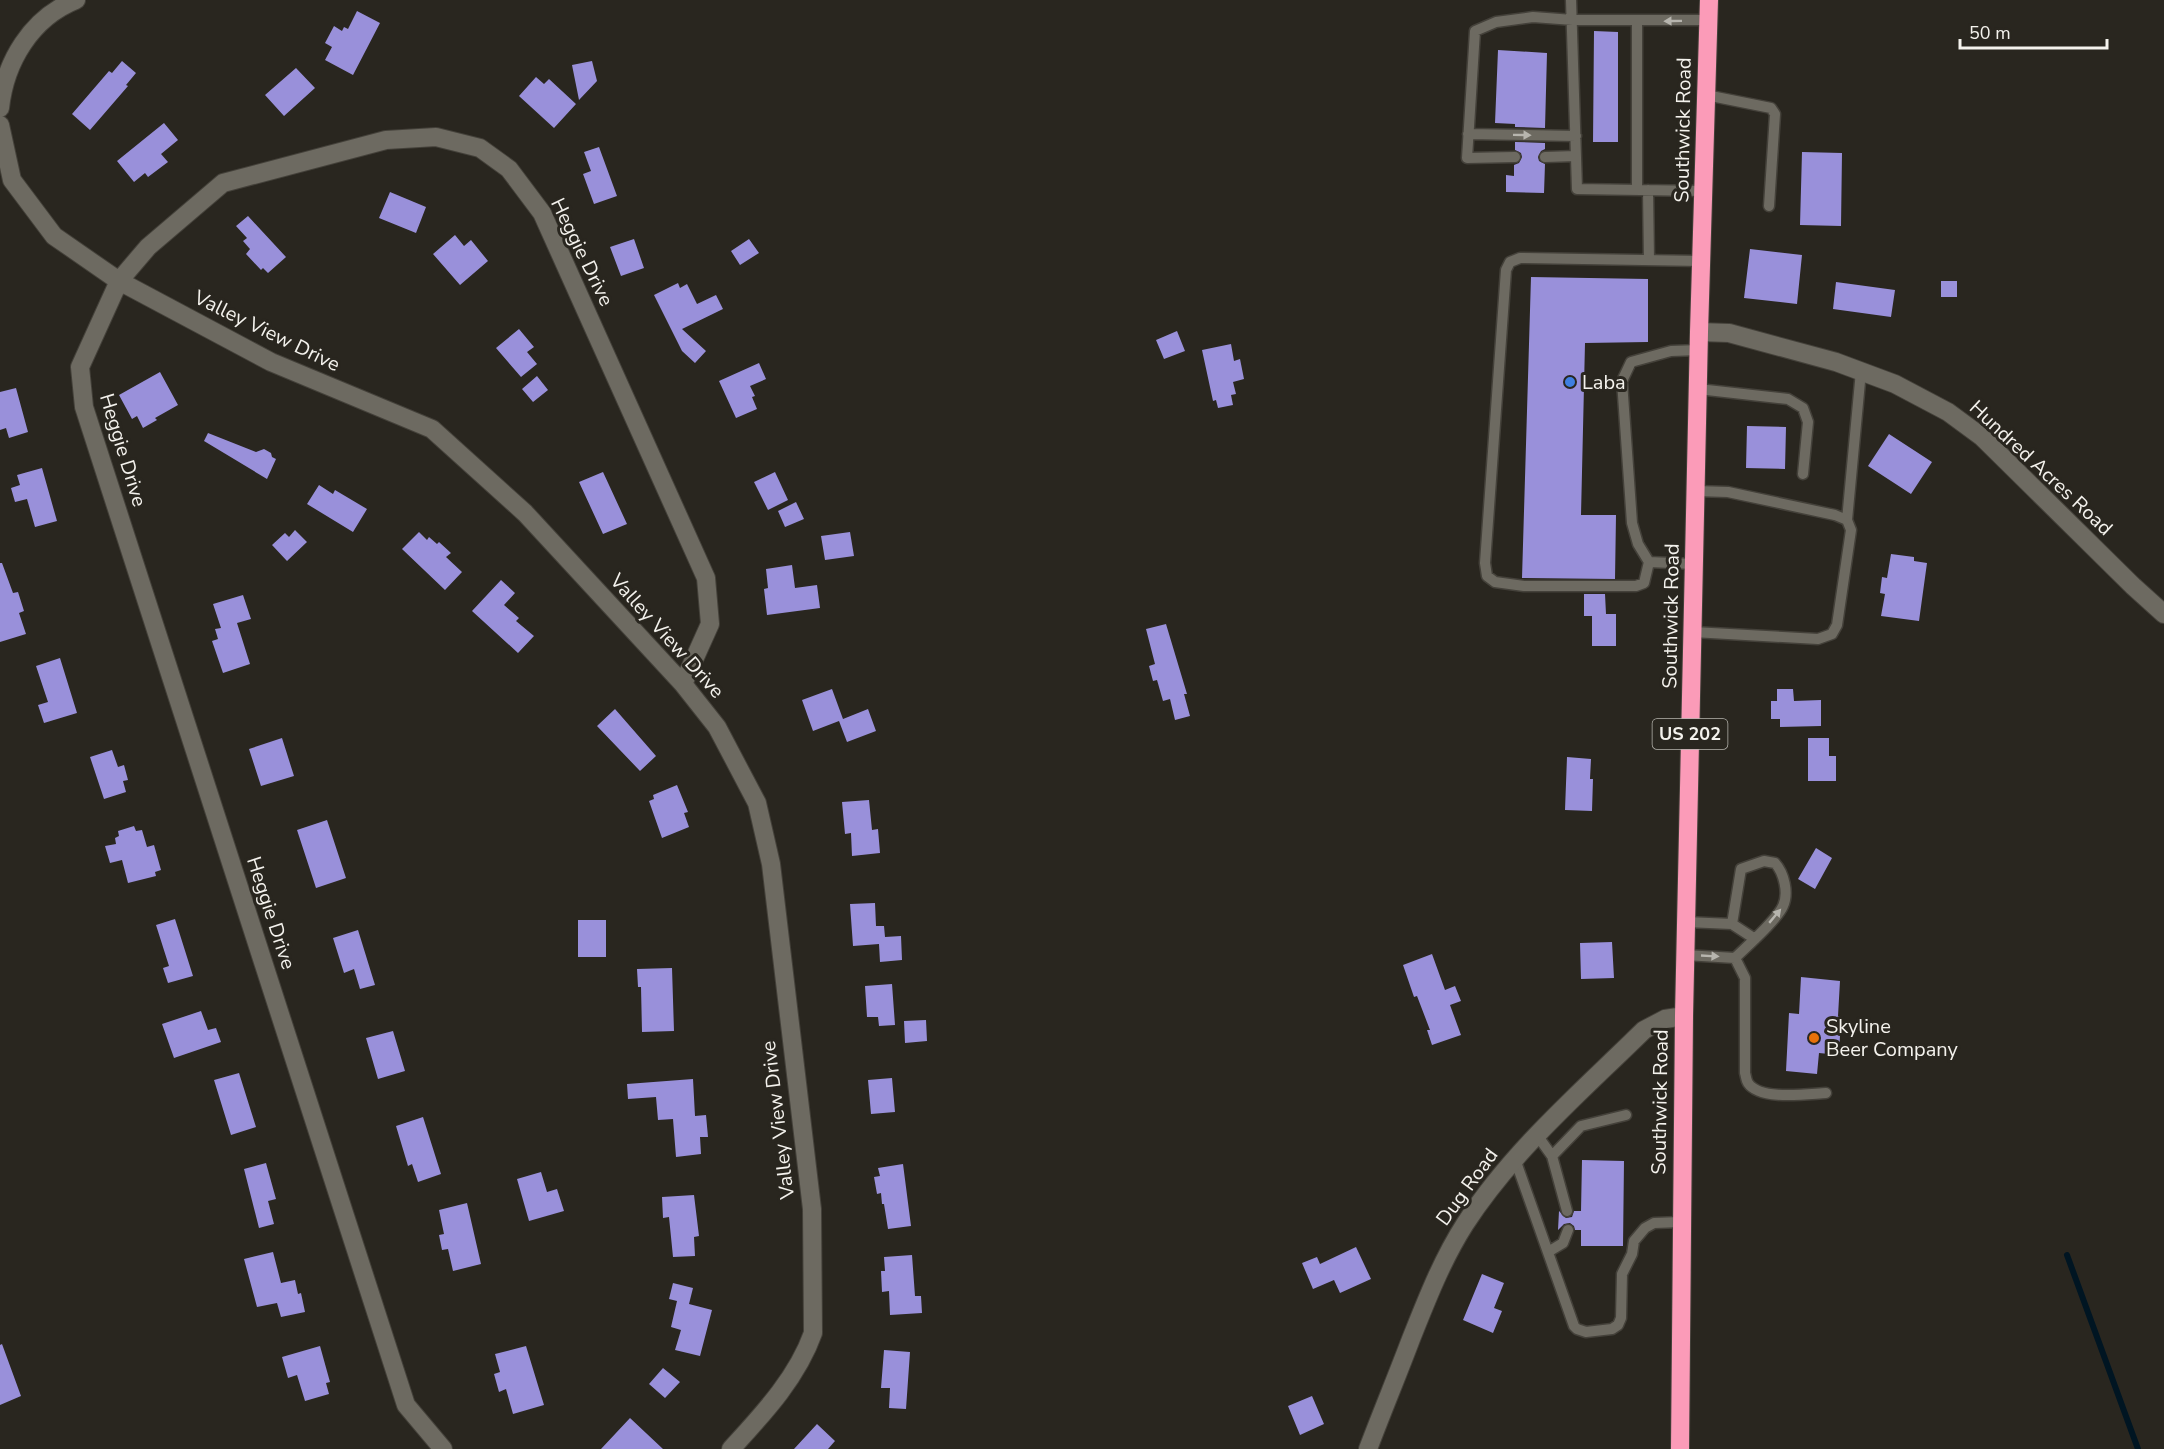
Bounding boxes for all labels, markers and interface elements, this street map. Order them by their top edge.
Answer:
scale bar [1960,12,2107,50]
one-way arrow [1664,16,1683,26]
text: 50 m [1969,21,2011,45]
street label: Southwick Road [1668,57,1698,203]
one-way arrow [1512,130,1531,140]
street label: Heggie Drive [544,193,620,311]
street label: Valley View Drive [189,284,344,378]
place label: Laba [1582,369,1626,396]
marker: Laba [1563,375,1577,389]
street label: Heggie Drive [93,390,153,510]
street label: Hundred Acres Road [1964,394,2118,542]
street label: Southwick Road [1656,543,1686,689]
street label: Valley View Drive [603,567,730,704]
road number: US 202 [1652,719,1728,749]
street label: Heggie Drive [240,853,302,973]
one-way arrow [1769,908,1782,924]
one-way arrow [1701,952,1720,961]
place label: Skyline Beer Company [1826,1013,1959,1063]
street label: Southwick Road [1645,1029,1675,1175]
marker: Skyline Beer Company [1807,1031,1821,1045]
street label: Valley View Drive [755,1039,801,1202]
street label: Dug Road [1430,1143,1504,1231]

